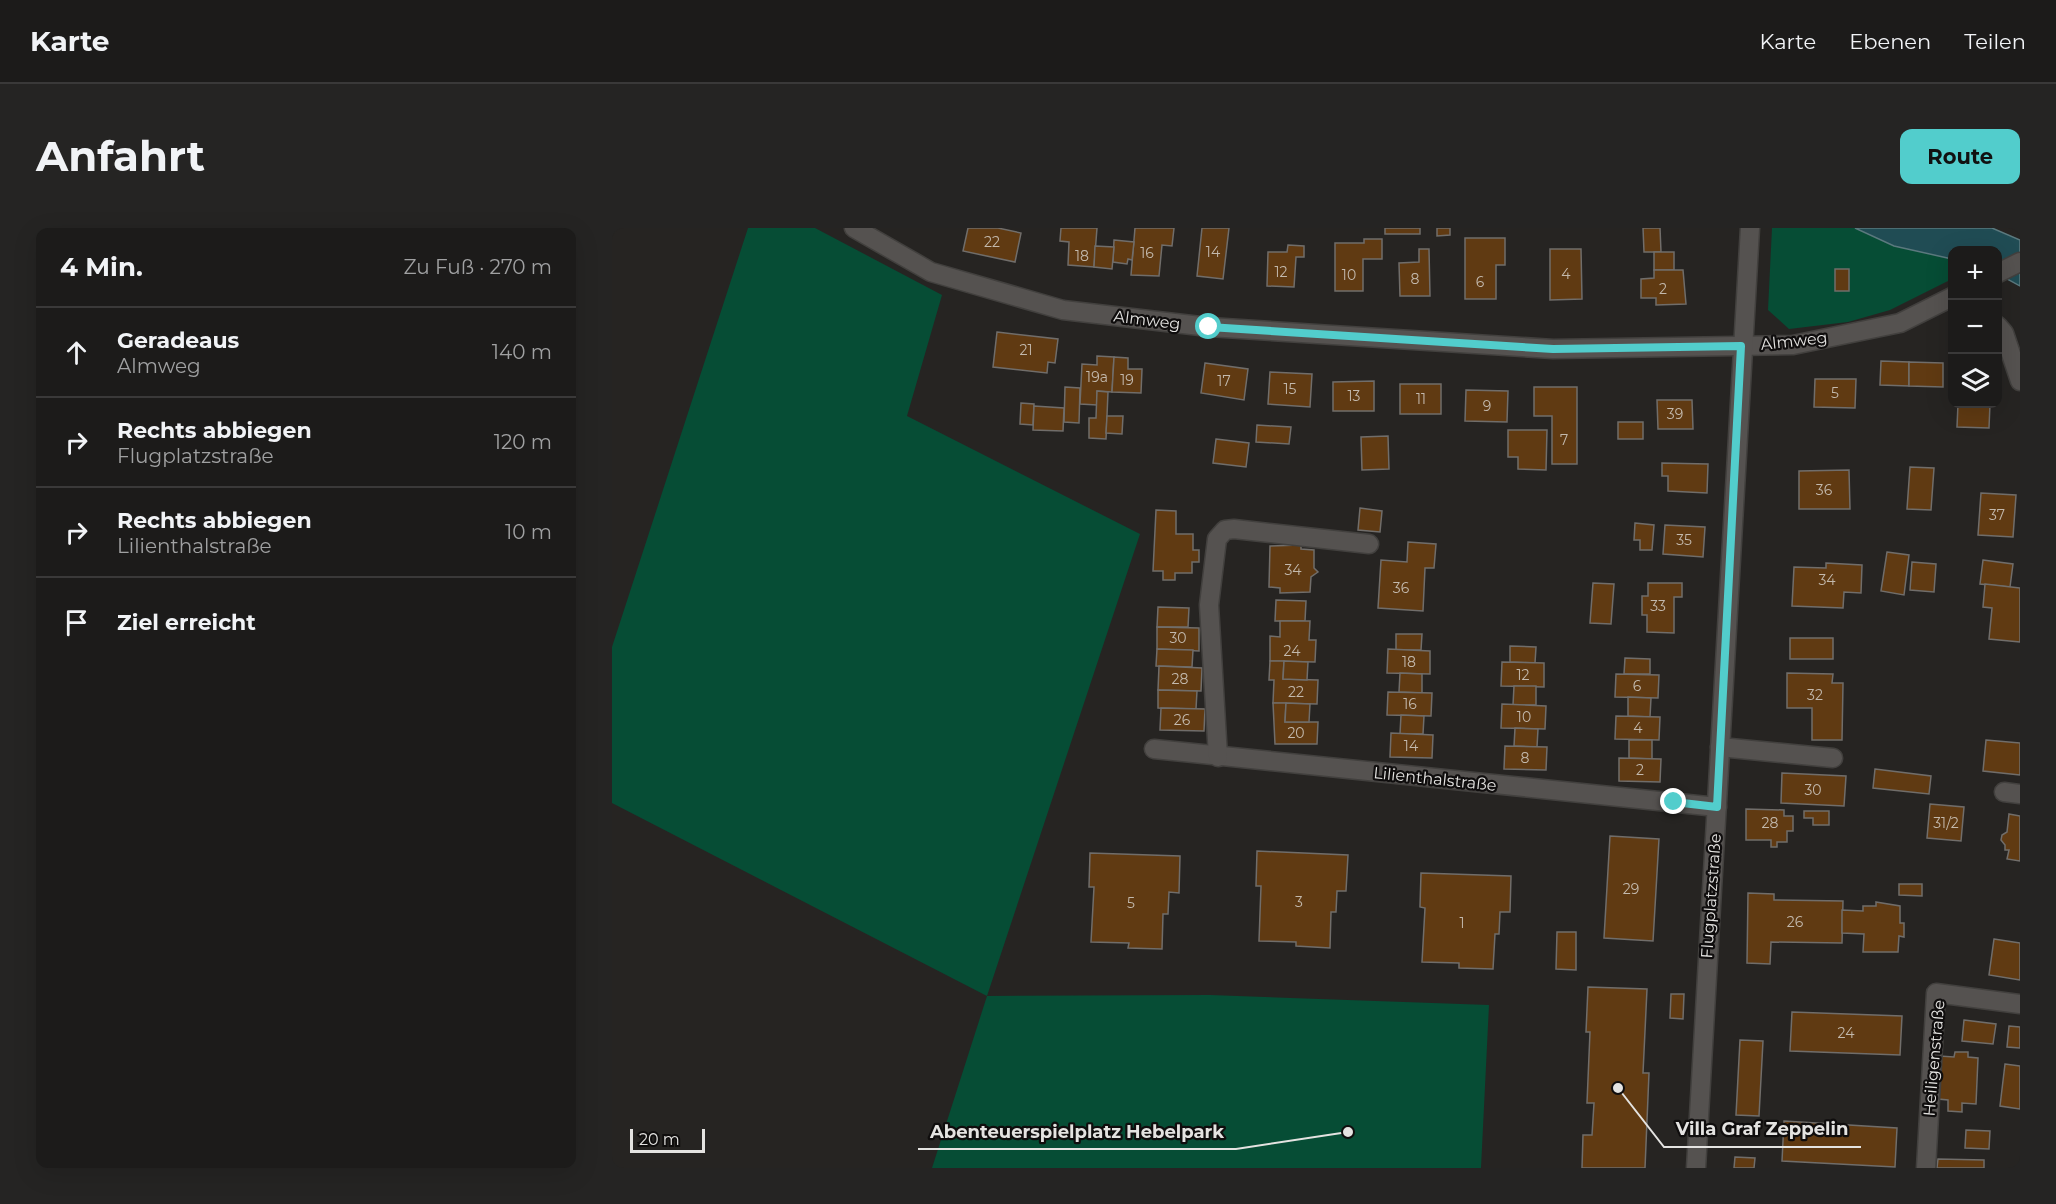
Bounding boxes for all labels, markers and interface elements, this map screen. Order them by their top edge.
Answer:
text: Karte [30,24,110,58]
text: Karte [1760,29,1816,54]
text: Ebenen [1849,29,1931,54]
text: Teilen [1964,29,2026,54]
button: Route [1900,129,2020,184]
text: Anfahrt [36,130,205,182]
house number: 22 [984,233,1000,251]
house number: 14 [1206,243,1221,261]
house number: 16 [1140,244,1154,262]
map controls [1948,246,2002,408]
button: + [1948,246,2002,300]
house number: 18 [1075,247,1089,265]
text: 4 Min. [60,251,143,283]
text: Zu Fuß · 270 m [403,255,552,279]
house number: 12 [1274,263,1288,281]
house number: 4 [1561,265,1571,283]
house number: 10 [1342,266,1356,284]
house number: 8 [1411,270,1420,288]
house number: 6 [1476,273,1485,291]
house number: 2 [1659,280,1667,298]
button: − [1948,300,2002,354]
street label: Almweg [1113,306,1181,334]
route start [1195,313,1221,339]
text: Geradeaus [117,327,239,354]
street label: Almweg [1760,328,1828,354]
icon: ahead [60,336,93,369]
text: 140 m [492,340,552,364]
house number: 21 [1019,341,1033,359]
text: Almweg [117,354,201,378]
button: layers [1948,354,2002,408]
house number: 19a [1086,368,1108,386]
house number: 19 [1120,371,1134,389]
house number: 17 [1217,372,1231,390]
house number: 15 [1284,380,1297,398]
house number: 5 [1831,384,1839,402]
house number: 13 [1348,387,1361,405]
house number: 11 [1416,390,1426,408]
house number: 9 [1483,397,1491,415]
house number: 39 [1667,405,1683,423]
text: Rechts abbiegen [117,417,312,444]
icon: right [60,426,93,459]
text: 120 m [494,430,552,454]
house number: 7 [1560,431,1568,449]
text: Flugplatzstraße [117,444,274,468]
house number: 36 [1816,481,1833,499]
house number: 37 [1989,506,2005,524]
text: Rechts abbiegen [117,507,312,534]
icon: right [60,516,93,549]
text: 10 m [505,520,552,544]
house number: 35 [1676,531,1692,549]
text: Lilienthalstraße [117,534,272,558]
house number: 34 [1284,561,1302,579]
house number: 34 [1818,571,1836,589]
house number: 36 [1393,579,1410,597]
house number: 33 [1650,597,1666,615]
icon: arrive [60,606,93,639]
text: Ziel erreicht [117,609,256,636]
house number: 30 [1169,629,1187,647]
house number: 24 [1284,642,1301,660]
house number: 18 [1402,653,1416,671]
house number: 12 [1516,666,1530,684]
house number: 28 [1172,670,1189,688]
house number: 6 [1633,677,1642,695]
house number: 22 [1288,683,1304,701]
house number: 32 [1807,686,1823,704]
house number: 16 [1403,695,1417,713]
house number: 10 [1517,708,1531,726]
house number: 26 [1174,711,1191,729]
house number: 4 [1633,719,1643,737]
house number: 20 [1287,724,1305,742]
house number: 14 [1404,737,1419,755]
house number: 8 [1521,749,1530,767]
house number: 2 [1636,761,1644,779]
street label: Lilienthalstraße [1372,763,1498,795]
house number: 30 [1804,781,1822,799]
route end [1660,788,1686,814]
house number: 28 [1762,814,1779,832]
house number: 31/2 [1933,814,1959,832]
street label: Flugplatzstraße [1697,833,1725,959]
house number: 29 [1623,880,1639,898]
house number: 3 [1295,893,1303,911]
house number: 5 [1127,894,1135,912]
house number: 26 [1787,913,1804,931]
house number: 1 [1459,914,1465,932]
street label: Heiligenstraße [1919,999,1949,1117]
house number: 24 [1838,1024,1855,1042]
callout: Villa Graf Zeppelin [1664,1111,1861,1147]
callout: Abenteuerspielplatz Hebelpark [918,1113,1236,1149]
text: Villa Graf Zeppelin [1675,1118,1848,1140]
text: Abenteuerspielplatz Hebelpark [929,1121,1224,1143]
scale bar [630,1126,705,1154]
text: 20 m [639,1130,680,1149]

